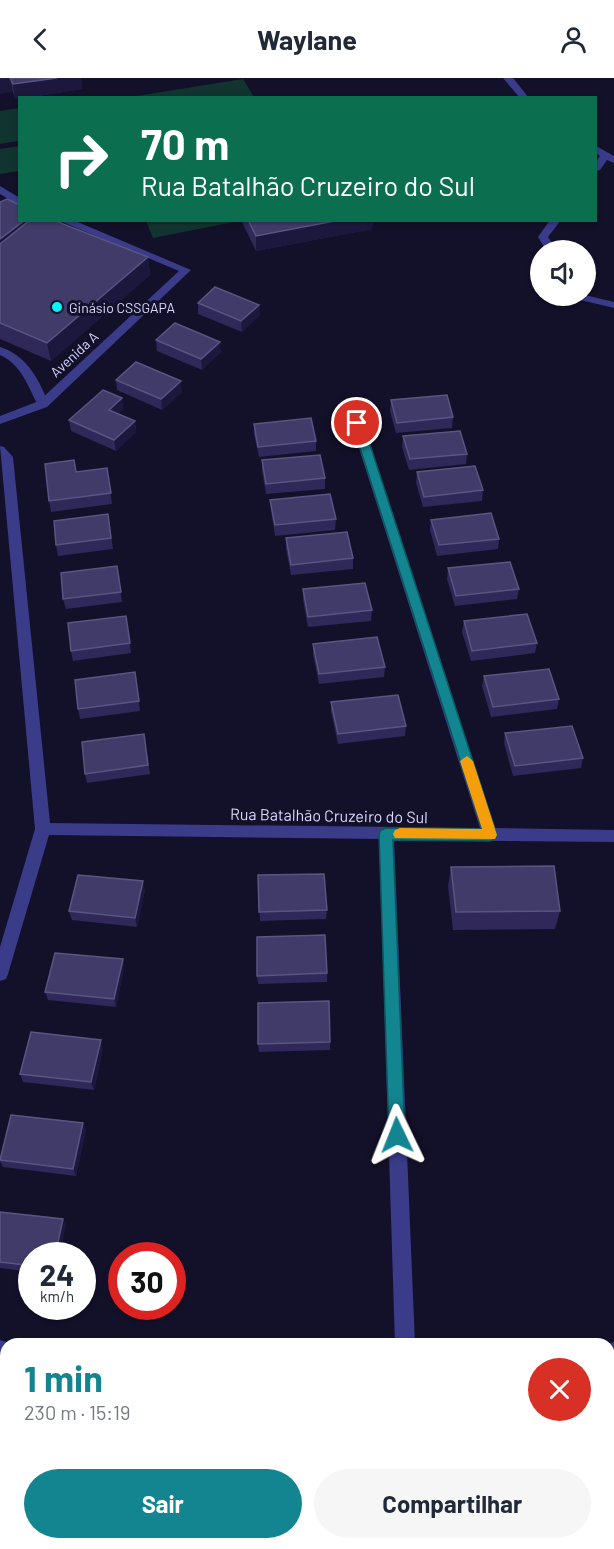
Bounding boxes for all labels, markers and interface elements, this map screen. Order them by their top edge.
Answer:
icon: back [24,23,57,56]
text: Waylane [257,23,357,55]
icon: person [557,23,590,56]
text: 70 m [141,118,229,168]
icon: right [42,120,120,198]
text: Rua Batalhão Cruzeiro do Sul [141,169,475,201]
map controls [530,240,596,306]
button: sound [530,240,596,306]
place label: Ginásio CSSGAPA [69,299,175,316]
marker: Ginásio CSSGAPA [50,300,64,314]
street label: Avenida A [47,327,102,380]
pin [331,397,382,448]
icon: arrive [340,406,373,439]
street label: Rua Batalhão Cruzeiro do Sul [230,804,428,826]
position arrow [365,1103,429,1167]
speed limit sign: 30 [108,1242,186,1320]
text: 24 [40,1256,74,1292]
text: km/h [40,1287,74,1305]
text: 1 min [24,1356,103,1399]
button: close [528,1358,591,1421]
text: 230 m · 15:19 [24,1400,130,1424]
button: Sair [24,1469,302,1538]
button: Compartilhar [314,1469,591,1538]

